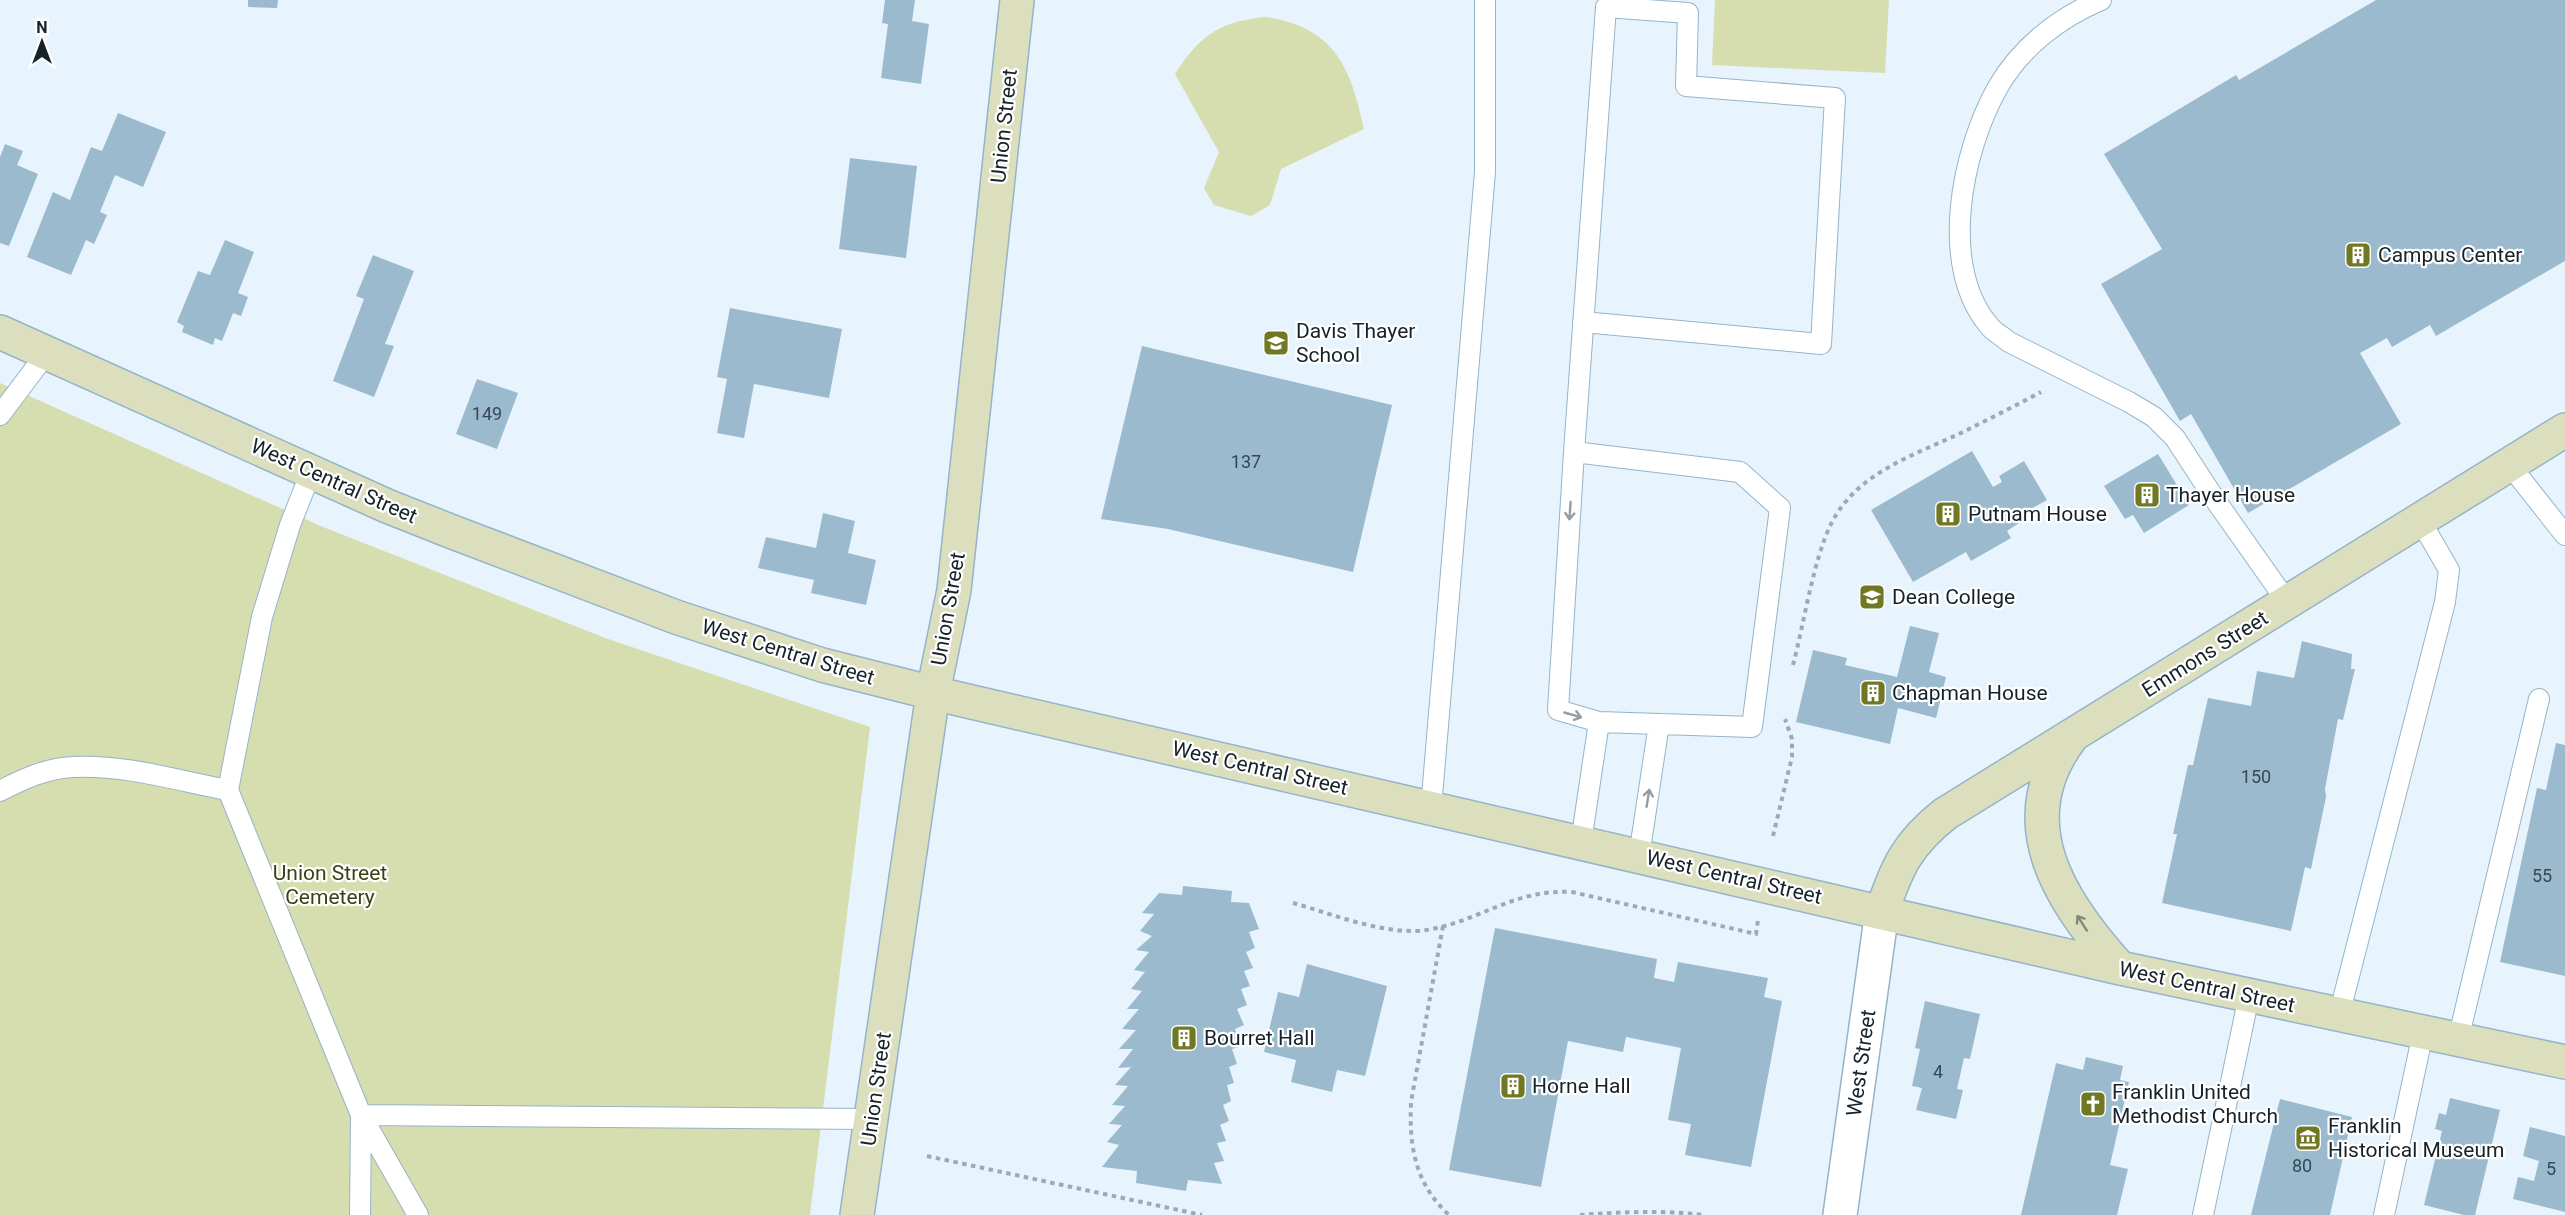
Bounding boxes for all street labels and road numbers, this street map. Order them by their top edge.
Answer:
street label: Union Street [986,68,1022,184]
street label: West Central Street [247,434,421,529]
street label: Union Street [926,550,970,667]
street label: Emmons Street [2138,606,2272,702]
street label: West Central Street [699,614,877,690]
street label: West Central Street [1170,736,1350,800]
street label: West Central Street [1644,845,1824,909]
street label: West Central Street [2117,957,2297,1017]
street label: West Street [1842,1008,1880,1118]
street label: Union Street [856,1031,896,1147]

